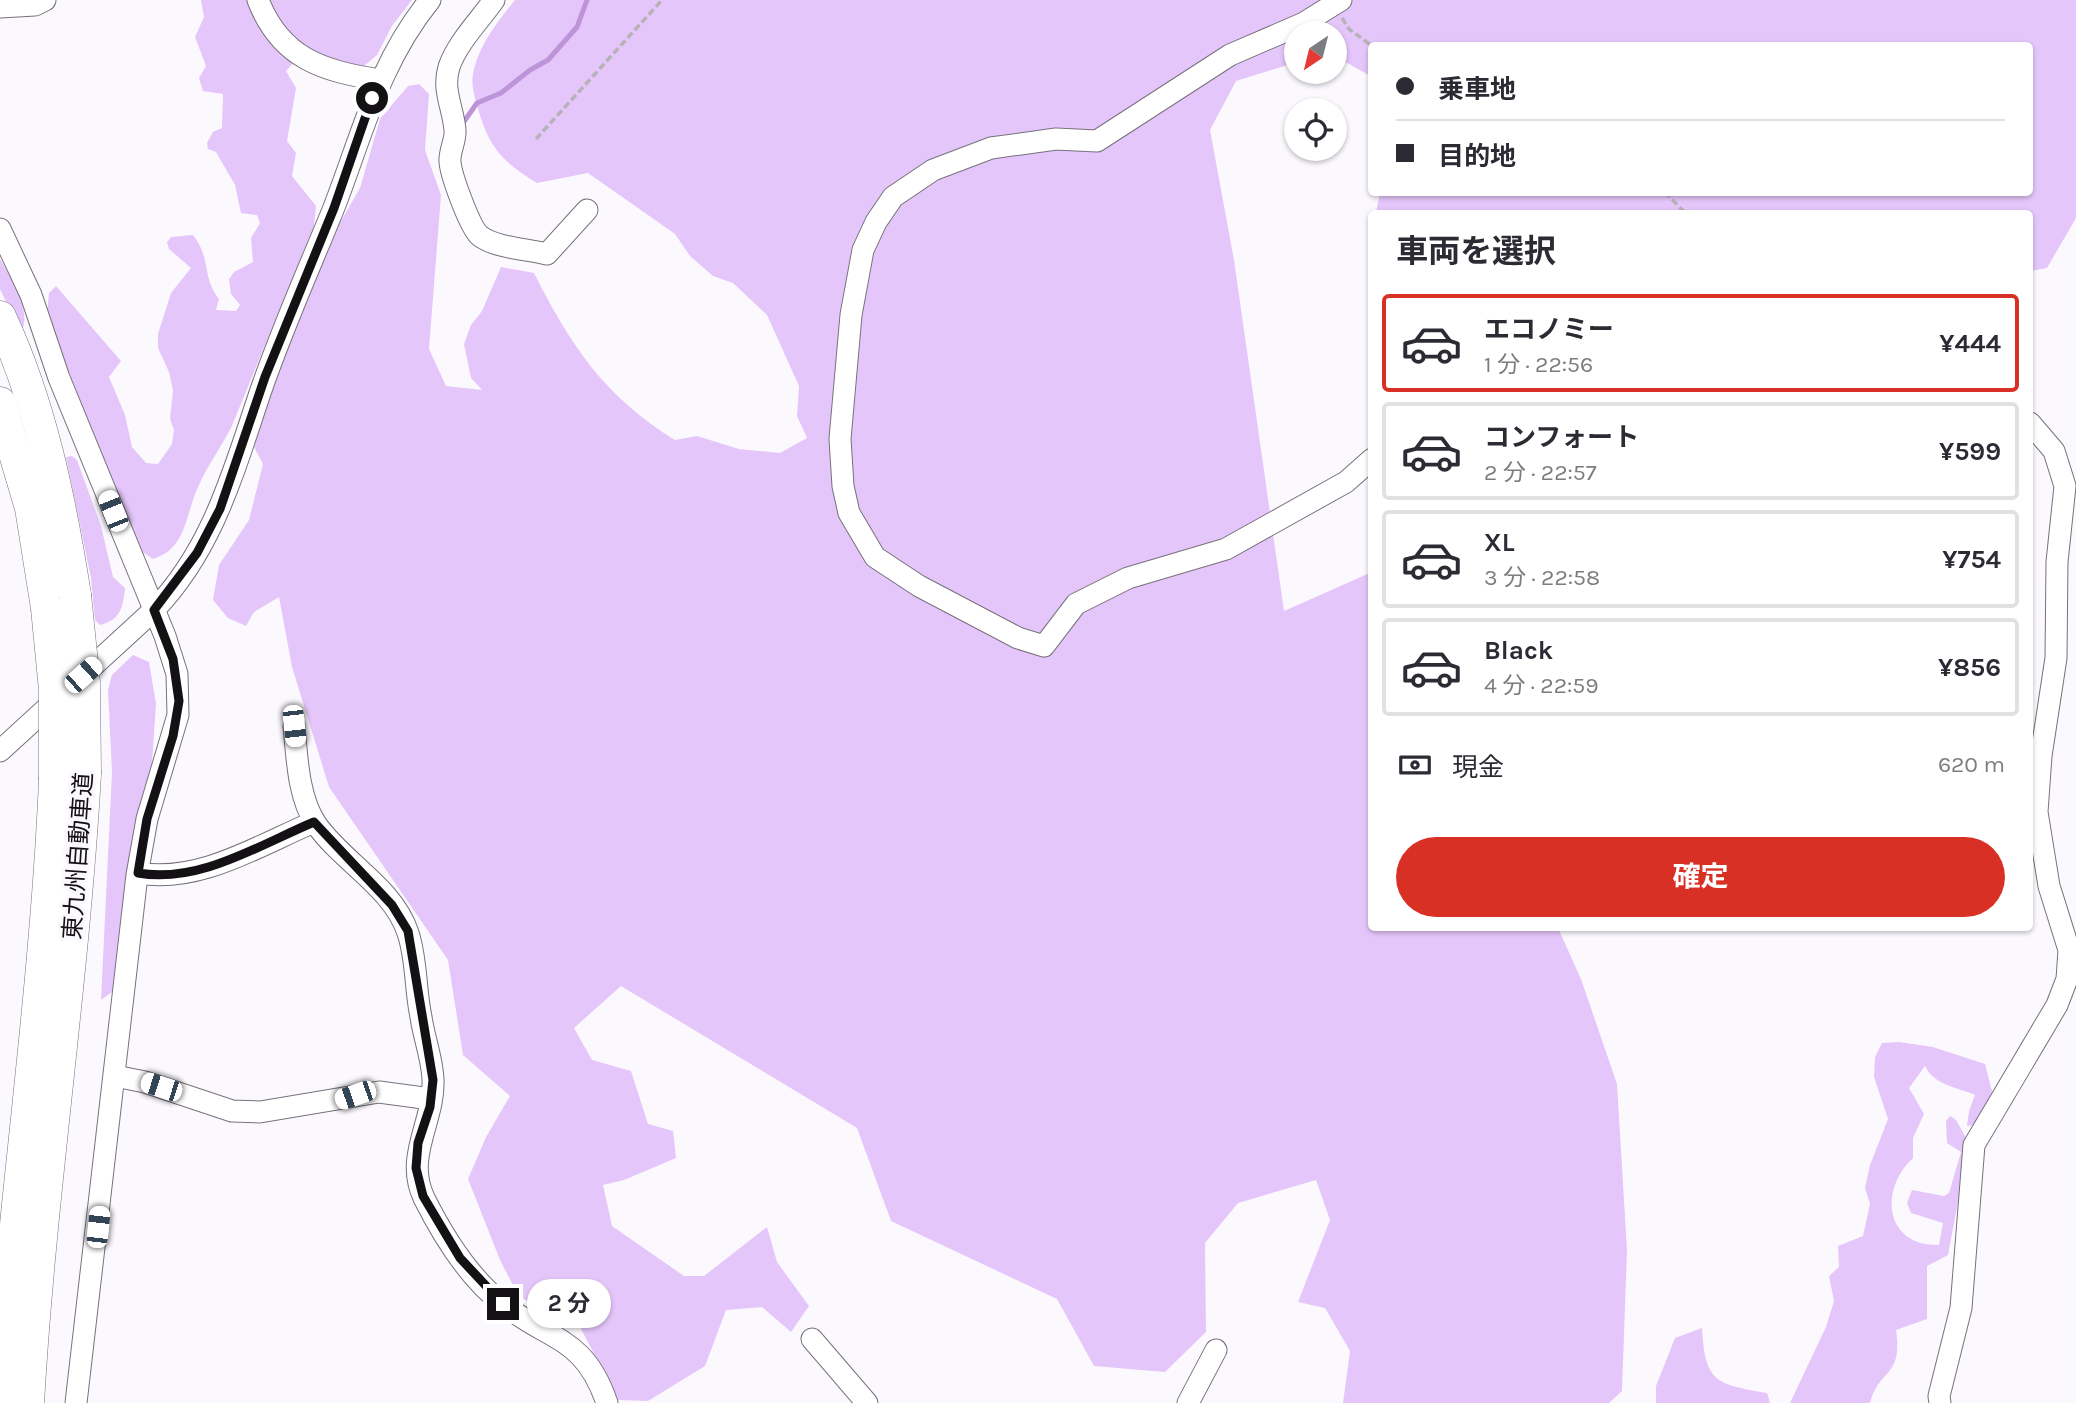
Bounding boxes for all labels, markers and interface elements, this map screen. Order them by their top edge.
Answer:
north arrow [1284,21,1348,84]
map controls [1284,21,1347,161]
text: 乗車地 [1438,74,1516,105]
route start [356,82,388,114]
button: locate [1284,98,1347,161]
text: 目的地 [1438,141,1516,172]
text: 車両を選択 [1396,233,1556,270]
icon: car [1400,312,1463,375]
text: エコノミー [1484,314,1614,345]
text: ¥444 [1939,328,2001,359]
text: 1 分 · 22:56 [1484,351,1593,378]
icon: car [1400,420,1463,483]
text: コンフォート [1484,422,1639,453]
text: ¥599 [1939,436,2001,467]
text: 2 分 · 22:57 [1484,459,1597,486]
car [96,488,131,534]
text: XL [1484,527,1515,558]
icon: car [1400,528,1463,591]
text: ¥754 [1942,544,2001,575]
text: 3 分 · 22:58 [1484,564,1600,591]
text: Black [1484,635,1553,666]
icon: car [1400,636,1463,699]
text: ¥856 [1938,652,2001,683]
car [61,653,106,697]
text: 4 分 · 22:59 [1484,672,1599,699]
car [282,704,307,748]
icon: cash [1396,746,1434,784]
text: 620 m [1938,751,2005,778]
text: 現金 [1452,752,1504,783]
street label: 東九州自動車道 [58,771,98,941]
button: 確定 [1396,837,2005,917]
car [138,1071,185,1103]
car [332,1078,379,1112]
car [86,1205,111,1249]
callout: 2 分 [528,1280,612,1328]
route end [487,1288,519,1320]
text: 2 分 [548,1290,590,1317]

